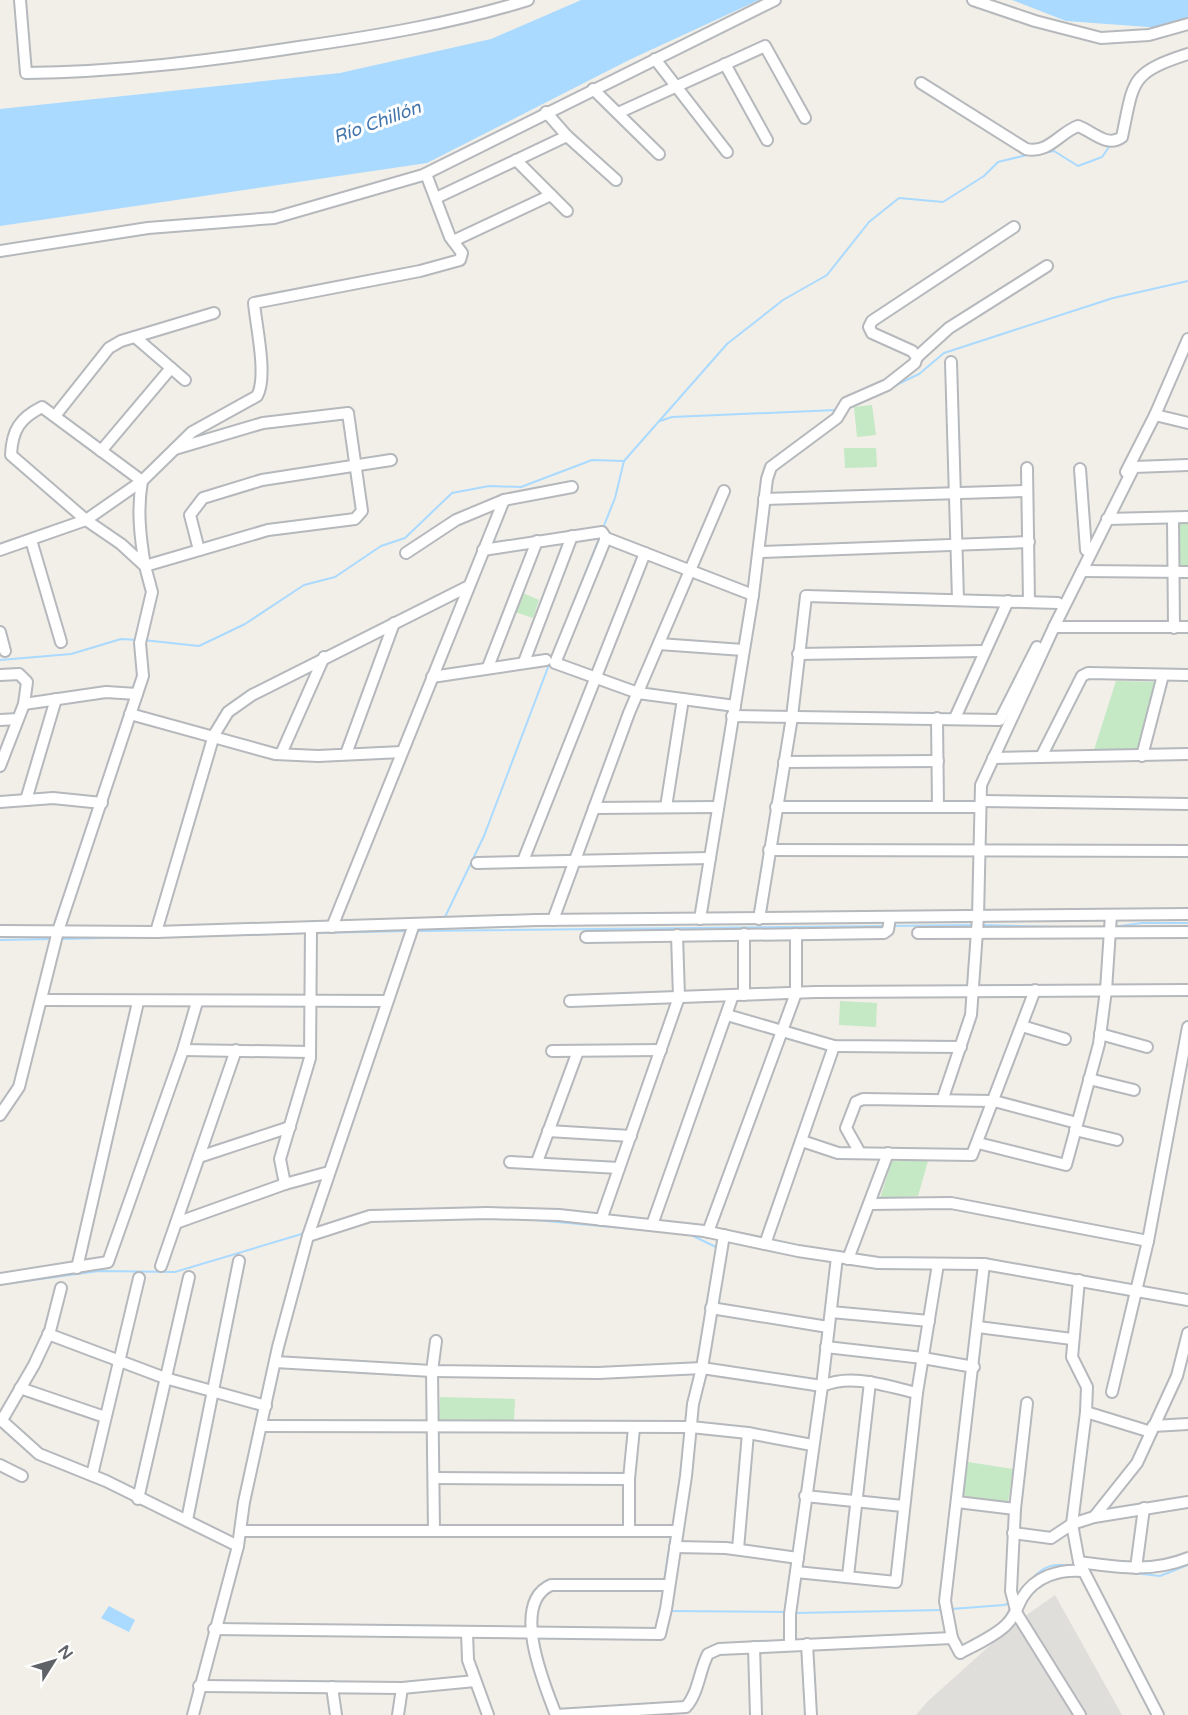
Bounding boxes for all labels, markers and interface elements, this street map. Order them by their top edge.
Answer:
water label: Río Chillón [330,96,425,148]
north arrow [24,1631,84,1691]
text: N [53,1641,77,1664]

